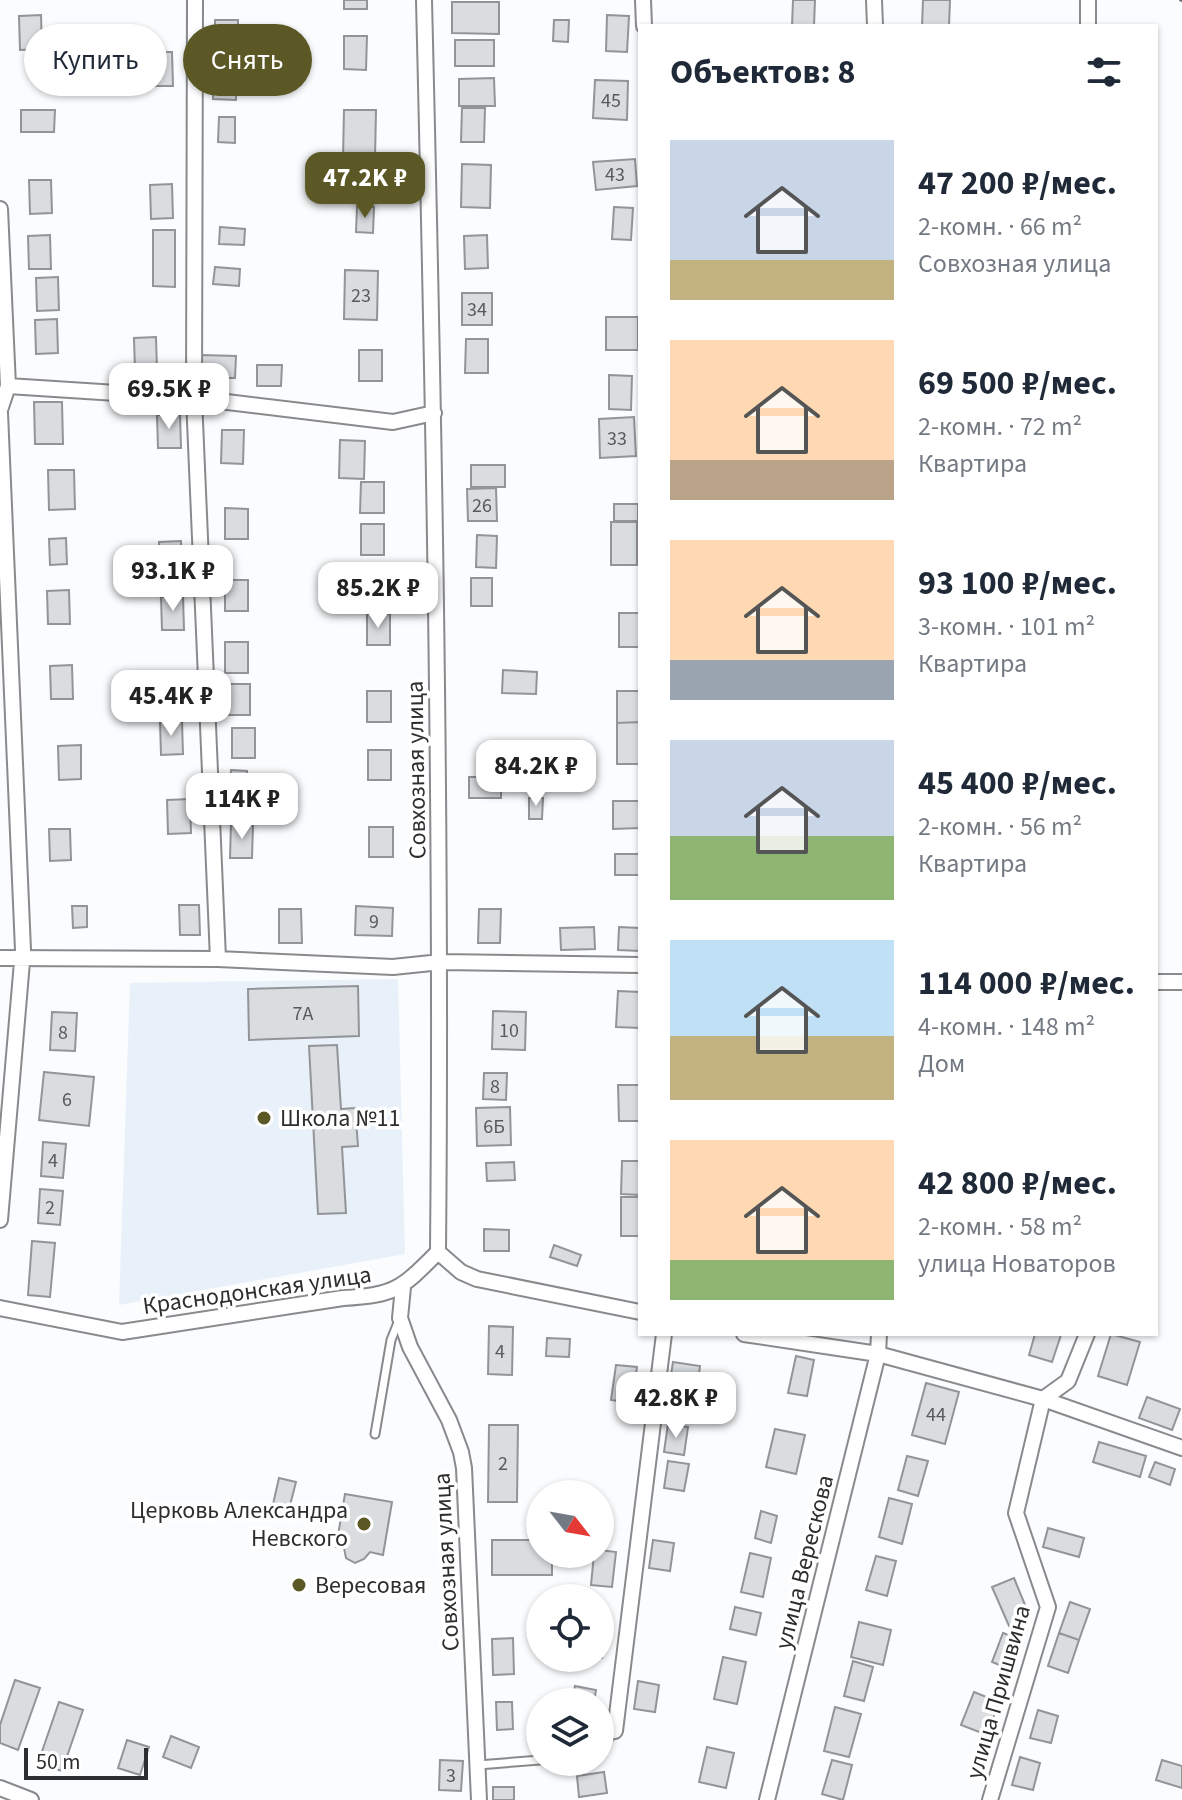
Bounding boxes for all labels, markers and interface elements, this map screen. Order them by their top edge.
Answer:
chip: Купить [24,24,167,96]
chip: Снять [183,24,312,96]
text: Объектов: 8 [670,48,855,97]
icon: filters [1082,50,1126,94]
house number: 45 [601,87,621,115]
pin: 47.2K ₽ [291,152,439,220]
text: 47.2K ₽ [323,159,407,196]
text: 47 200 ₽/мес. [918,159,1117,208]
house number: 43 [605,161,625,189]
icon: home [734,172,830,268]
text: 2-комн. · 66 m² [918,208,1082,245]
text: Совхозная улица [918,245,1111,282]
house number: 23 [351,282,371,310]
house number: 34 [467,296,487,324]
text: 69 500 ₽/мес. [918,359,1117,408]
pin: 69.5K ₽ [95,363,243,431]
text: 69.5K ₽ [127,370,211,407]
icon: home [734,372,830,468]
text: 2-комн. · 72 m² [918,408,1082,445]
house number: 33 [607,425,627,453]
text: Квартира [918,445,1027,482]
house number: 26 [472,492,492,520]
pin: 93.1K ₽ [99,545,247,613]
text: 93.1K ₽ [131,552,215,589]
text: 93 100 ₽/мес. [918,559,1117,608]
pin: 85.2K ₽ [304,562,452,630]
text: 85.2K ₽ [336,569,420,606]
icon: home [734,572,830,668]
text: 3-комн. · 101 m² [918,608,1095,645]
text: Квартира [918,645,1027,682]
pin: 45.4K ₽ [97,670,245,738]
text: 45.4K ₽ [129,677,213,714]
street label: Совхозная улица [397,681,436,859]
pin: 84.2K ₽ [462,740,610,808]
text: 84.2K ₽ [494,747,578,784]
text: 45 400 ₽/мес. [918,759,1117,808]
icon: home [734,772,830,868]
pin: 114K ₽ [177,773,307,841]
text: 114K ₽ [204,780,280,817]
text: 2-комн. · 56 m² [918,808,1082,845]
text: Квартира [918,845,1027,882]
house number: 9 [369,908,379,936]
text: 114 000 ₽/мес. [918,959,1135,1008]
icon: home [734,972,830,1068]
house number: 7А [293,1000,314,1028]
text: 4-комн. · 148 m² [918,1008,1095,1045]
house number: 10 [499,1017,519,1045]
house number: 8 [58,1019,68,1047]
text: Дом [918,1045,965,1082]
house number: 8 [490,1073,500,1101]
house number: 6 [62,1086,72,1114]
place label: Школа №11 [280,1101,400,1136]
marker: Школа №11 [255,1109,273,1127]
house number: 6Б [483,1113,505,1141]
house number: 4 [48,1147,58,1175]
text: 42 800 ₽/мес. [918,1159,1117,1208]
icon: home [734,1172,830,1268]
house number: 2 [45,1194,55,1222]
text: 2-комн. · 58 m² [918,1208,1082,1245]
text: улица Новаторов [918,1245,1116,1282]
street label: Краснодонская улица [141,1257,374,1324]
house number: 4 [495,1338,505,1366]
pin: 42.8K ₽ [602,1372,750,1440]
text: 42.8K ₽ [634,1379,718,1416]
house number: 44 [926,1401,946,1429]
house number: 2 [498,1450,508,1478]
street label: улица Верескова [766,1471,843,1653]
street label: Совхозная улица [424,1472,469,1652]
north arrow [526,1480,614,1568]
map controls [526,1480,614,1776]
place label: Церковь Александра Невского [130,1493,348,1556]
marker: Церковь Александра Невского [355,1515,373,1533]
place label: Вересовая [315,1568,426,1603]
marker: Вересовая [290,1576,308,1594]
button: locate [526,1584,614,1672]
street label: улица Пришвина [957,1601,1040,1783]
button: layers [526,1688,614,1776]
scale bar [24,1744,148,1780]
text: 50 m [36,1746,81,1778]
house number: 3 [446,1762,456,1790]

